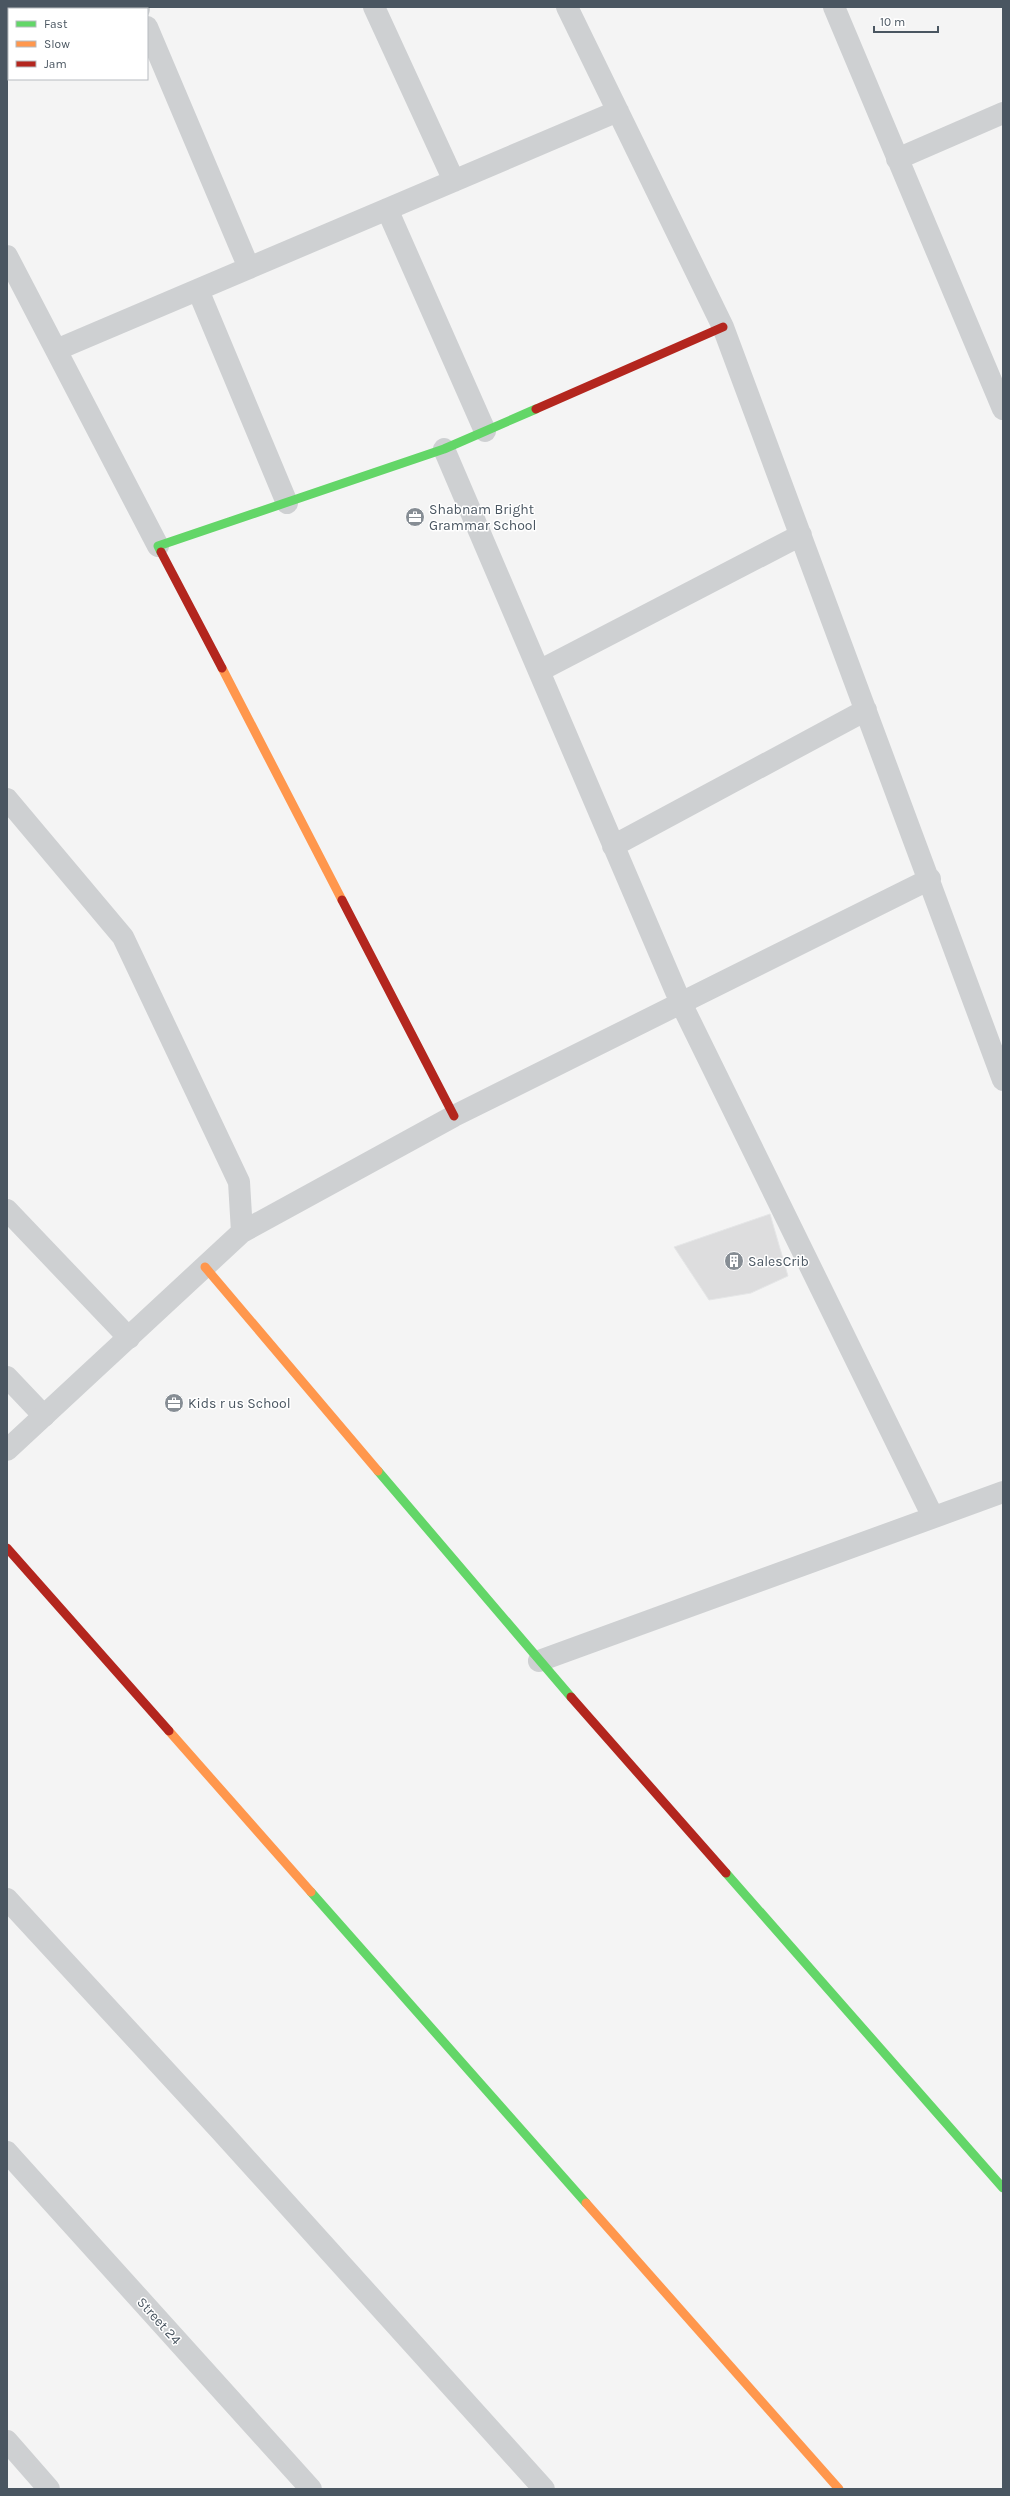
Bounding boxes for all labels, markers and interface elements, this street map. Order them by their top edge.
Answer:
legend [8,8,148,80]
scale bar [874,8,938,34]
text: 10 m [880,15,905,29]
text: Fast [44,17,68,31]
text: Slow [44,37,70,51]
text: Jam [44,57,67,71]
place label: Shabnam Bright Grammar School [429,501,536,534]
office icon: Shabnam Bright Grammar School [404,506,426,528]
building icon: SalesCrib [723,1250,745,1272]
place label: SalesCrib [748,1253,809,1270]
office icon: Kids r us School [163,1392,185,1414]
place label: Kids r us School [188,1395,291,1412]
street label: Street 24 [133,2294,185,2348]

